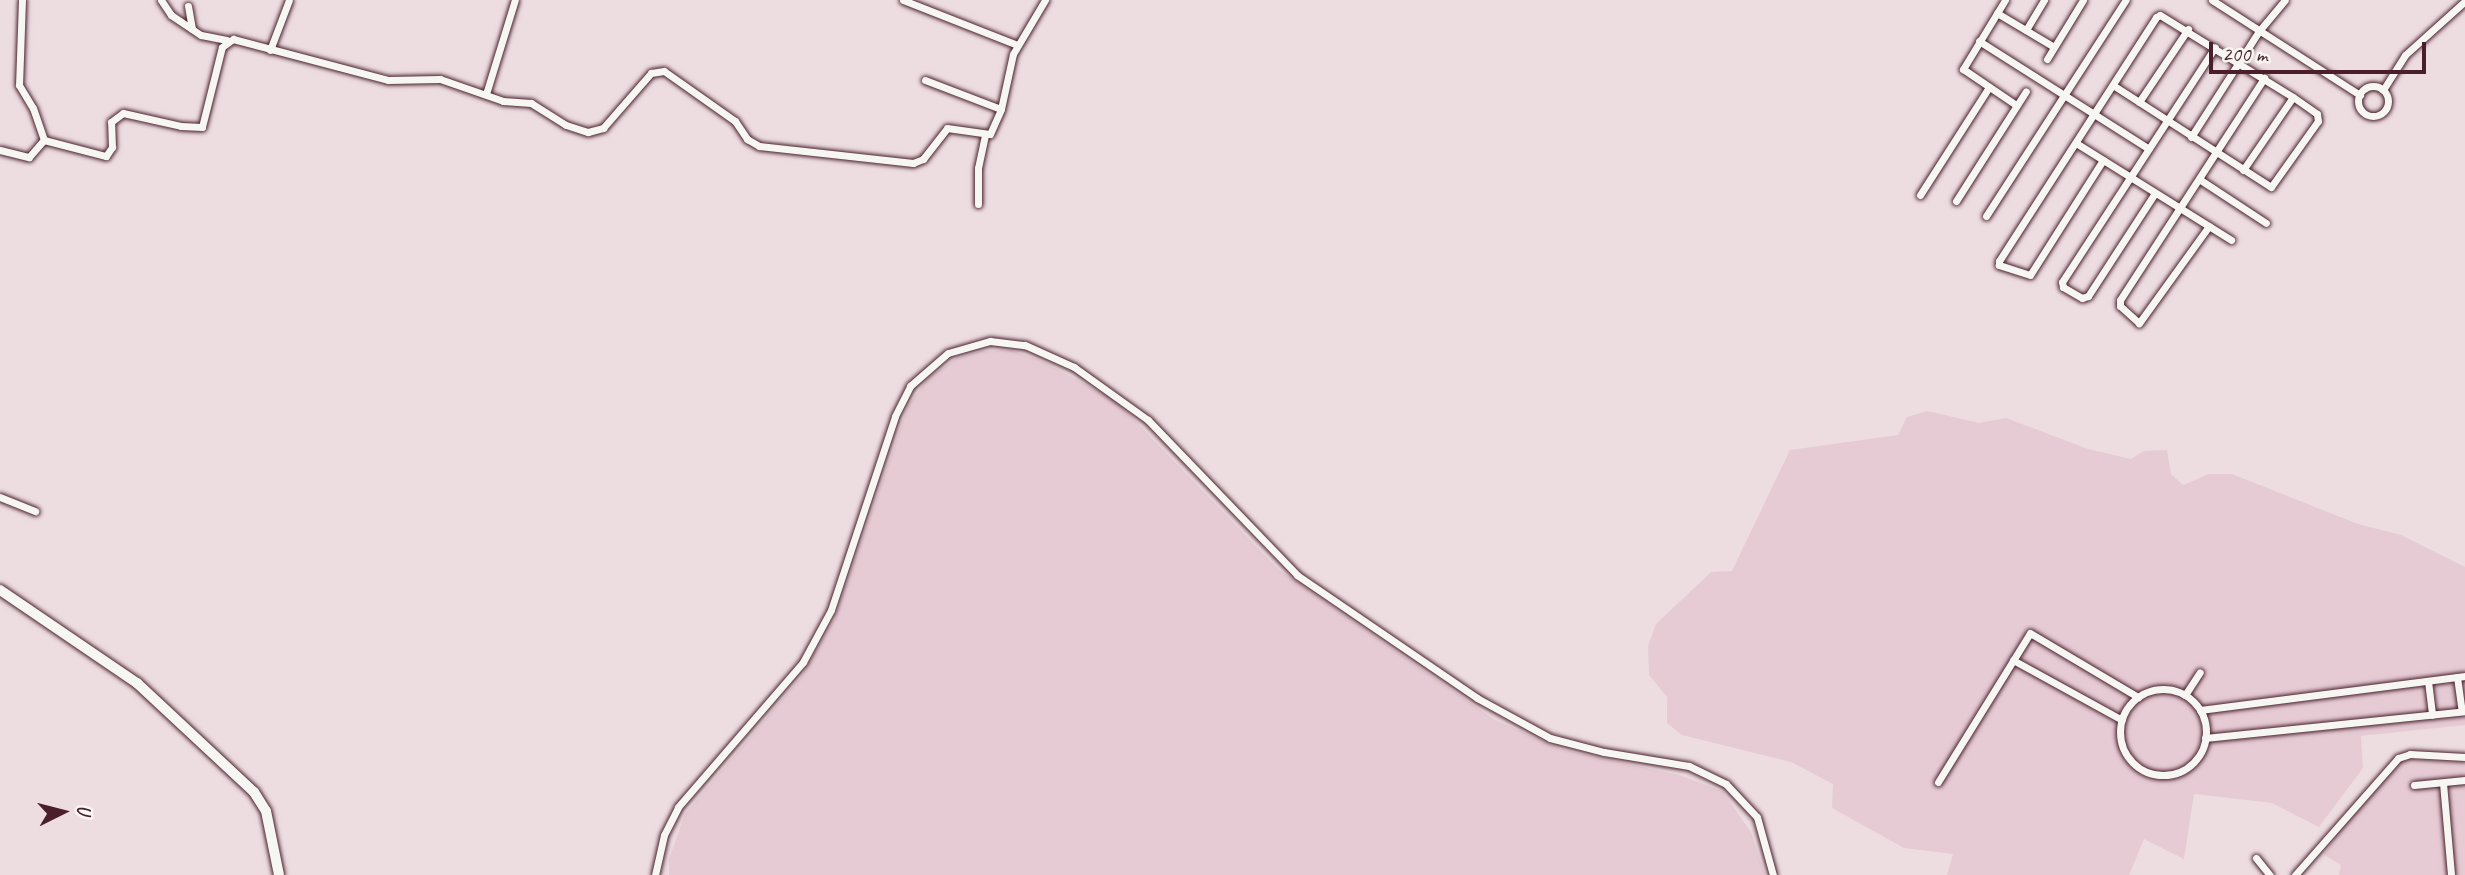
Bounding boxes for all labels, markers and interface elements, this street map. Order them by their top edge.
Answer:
scale bar [2213,28,2430,72]
text: 200 m [2222,41,2267,67]
north arrow [28,777,98,847]
text: U [71,804,96,816]

